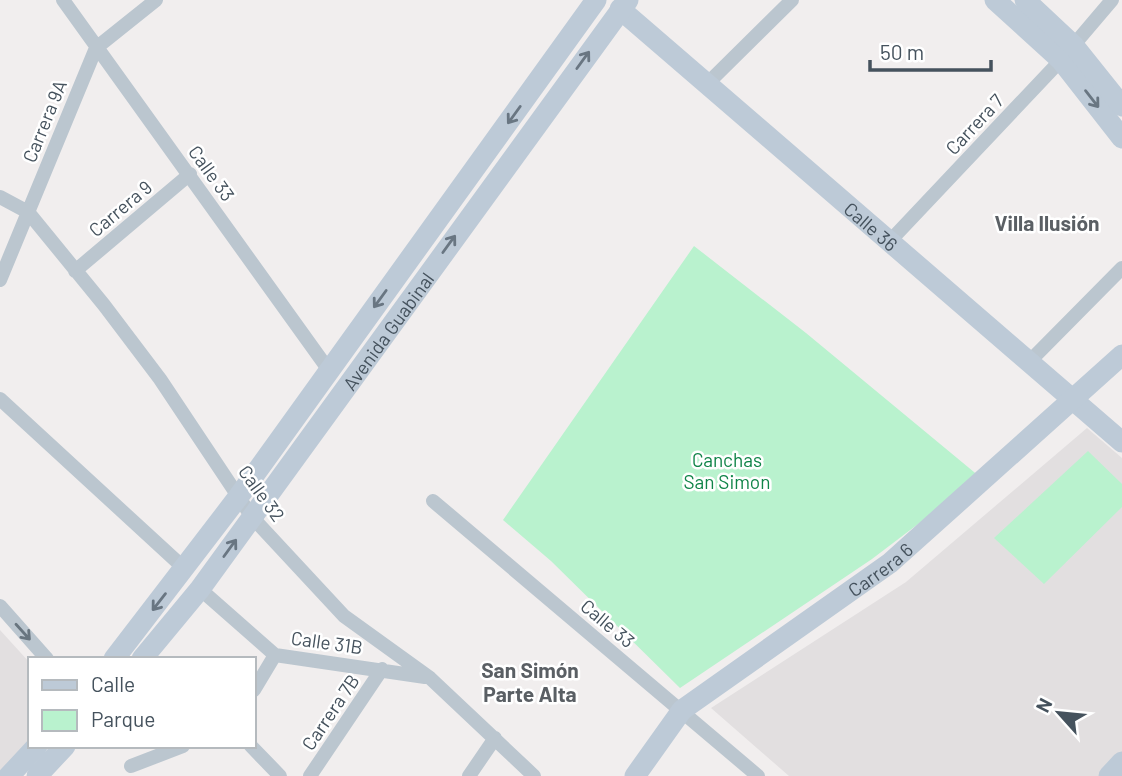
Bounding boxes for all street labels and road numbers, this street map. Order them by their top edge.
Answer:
street label: Carrera 9A [17,76,71,166]
street label: Carrera 7 [940,89,1008,159]
street label: Calle 33 [184,141,240,205]
street label: Carrera 9 [84,175,156,241]
street label: Calle 36 [840,196,903,255]
street label: Avenida Guabinal [337,267,438,394]
street label: Calle 32 [234,460,290,526]
street label: Carrera 6 [843,537,917,601]
street label: Calle 33 [576,594,640,652]
street label: Calle 31B [290,626,364,658]
street label: Carrera 7B [296,670,364,754]

